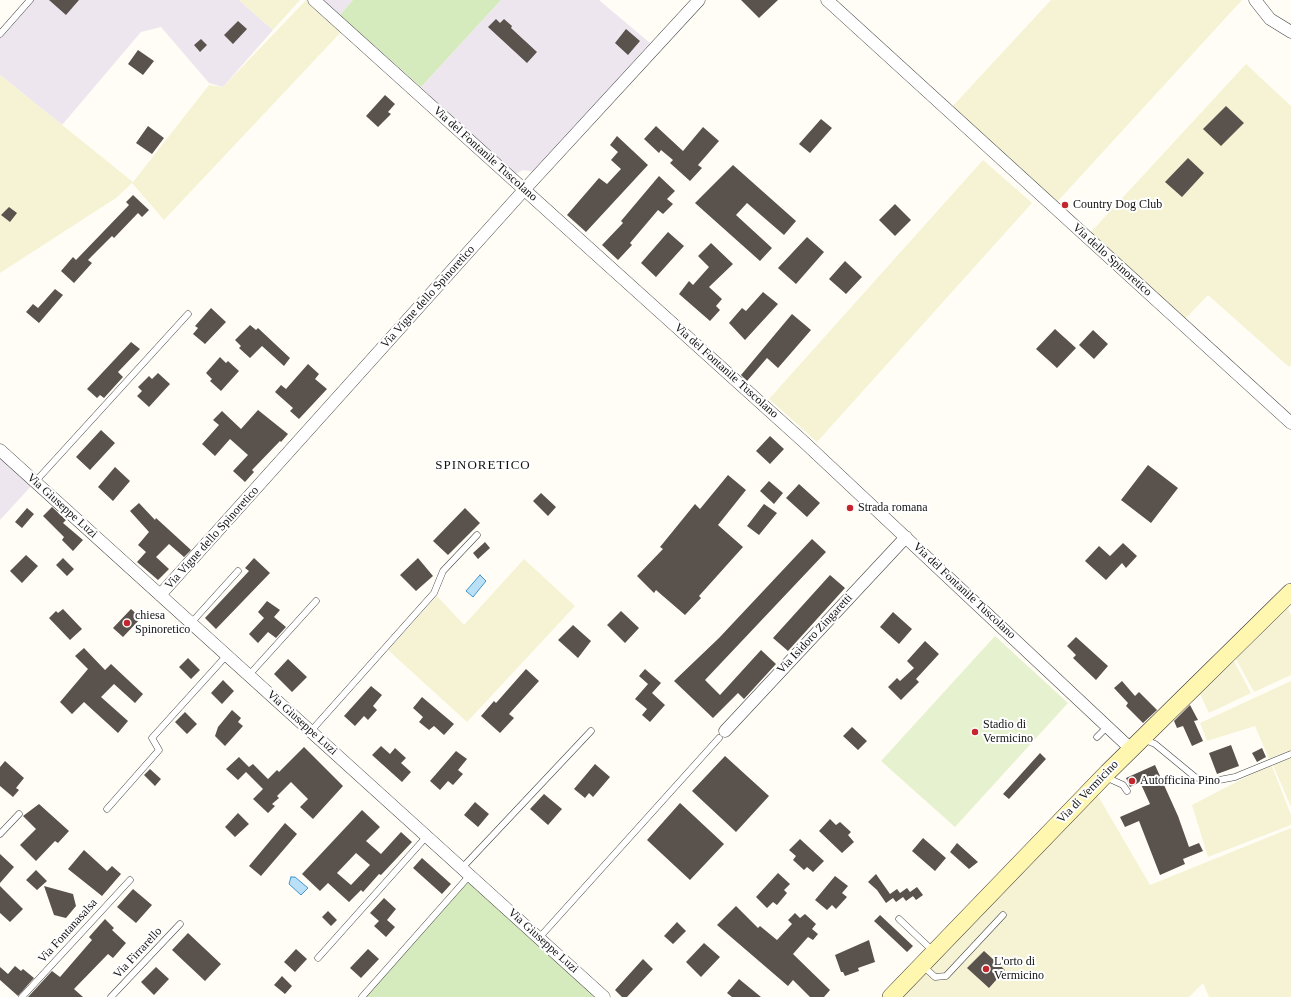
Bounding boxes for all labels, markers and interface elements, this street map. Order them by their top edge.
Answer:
street label: Via del Fontanile Tuscolano [430,103,540,205]
place label: Country Dog Club [1073,198,1162,212]
marker: Country Dog Club [1060,200,1070,210]
street label: Via dello Spinoretico [1069,221,1155,299]
street label: Via Vigne dello Spinoretico [378,243,478,351]
street label: Via del Fontanile Tuscolano [671,320,781,422]
district label: SPINORETICO [435,458,531,474]
street label: Via Giuseppe Luzi [24,471,100,541]
street label: Via Vigne dello Spinoretico [162,484,262,592]
place label: Strada romana [858,501,928,515]
marker: Strada romana [845,503,855,513]
street label: Via del Fontanile Tuscolano [910,540,1018,642]
street label: Via Isidoro Zingaretti [774,591,856,677]
place label: chiesa Spinoretico [135,609,190,637]
marker: chiesa Spinoretico [122,618,132,628]
street label: Via Giuseppe Luzi [264,688,340,758]
place label: Stadio di Vermicino [983,718,1033,746]
marker: Stadio di Vermicino [970,727,980,737]
street label: Via di Vermicino [1054,758,1122,826]
place label: Autofficina Pino [1140,774,1220,788]
marker: Autofficina Pino [1127,776,1137,786]
street label: Via Fontanasalsa [35,896,101,966]
street label: Via Giuseppe Luzi [505,906,581,976]
street label: Via Firrarello [111,924,165,982]
place label: L'orto di Vermicino [994,955,1044,983]
marker: L'orto di Vermicino [981,964,991,974]

